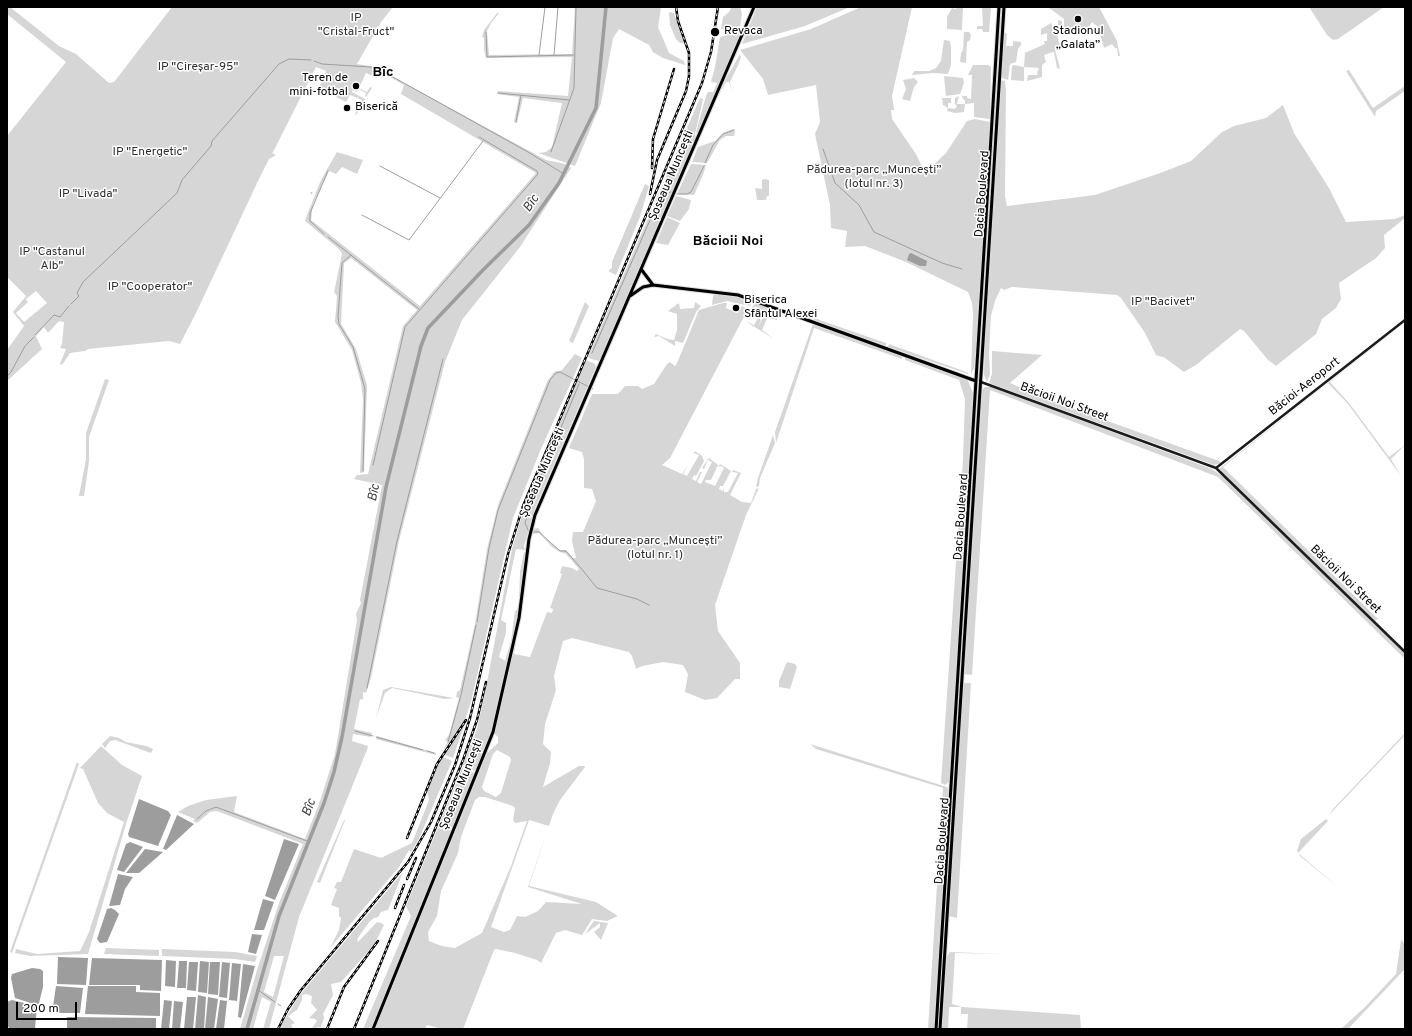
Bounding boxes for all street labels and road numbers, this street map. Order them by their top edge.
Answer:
street label: Șoseaua Muncești [647,129,697,223]
street label: Dacia Boulevard [973,150,993,238]
street label: Băcioi-Aeroport [1267,355,1343,419]
street label: Băcioii Noi Street [1018,380,1110,426]
street label: Șoseaua Muncești [518,426,568,520]
street label: Dacia Boulevard [952,473,972,561]
street label: Băcioii Noi Street [1307,543,1383,617]
street label: Șoseaua Muncești [437,738,487,832]
street label: Dacia Boulevard [933,797,953,885]

